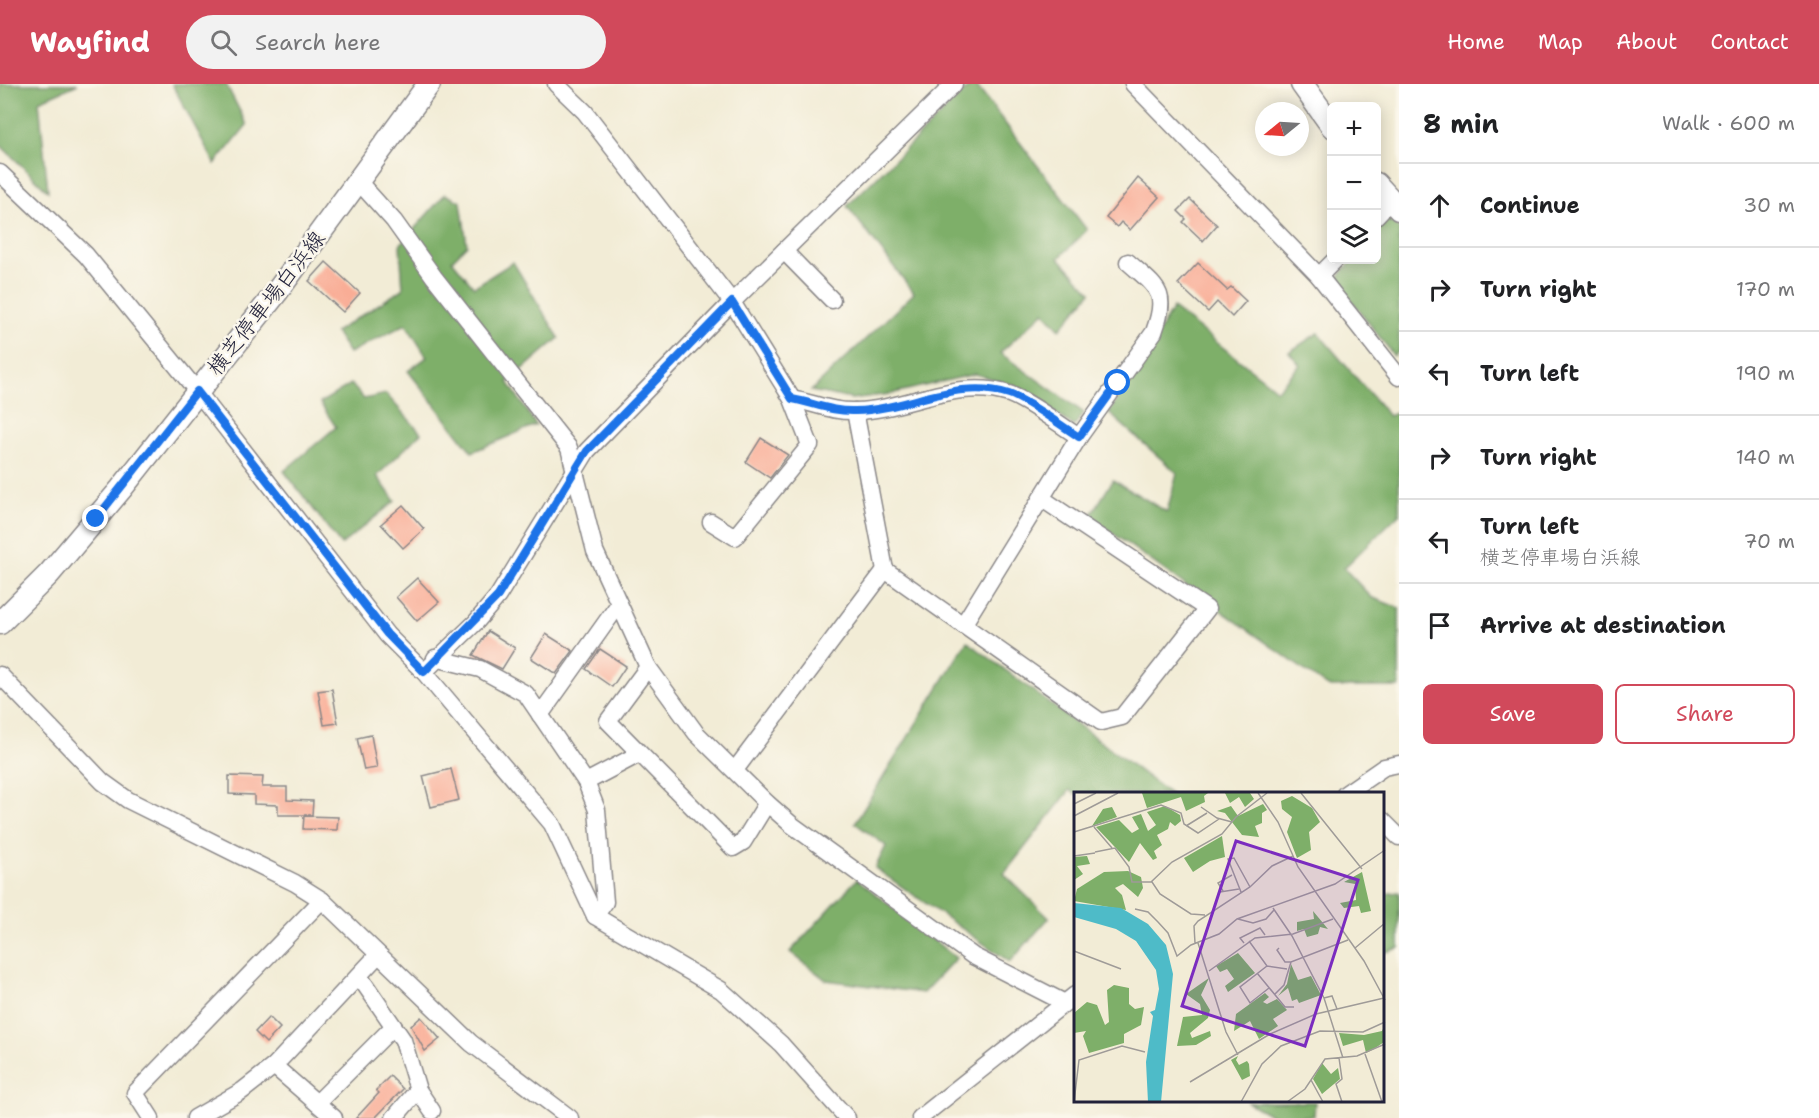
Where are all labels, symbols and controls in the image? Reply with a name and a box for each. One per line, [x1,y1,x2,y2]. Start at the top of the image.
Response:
search box [186,15,606,69]
text: Wayfind [30,23,150,61]
icon: search [207,26,240,59]
text: Search here [255,28,381,57]
text: Home [1447,28,1505,56]
text: Map [1538,28,1583,56]
text: About [1616,28,1677,56]
text: Contact [1710,28,1789,56]
north arrow [1255,102,1309,156]
map controls [1327,102,1381,264]
button: + [1327,102,1381,156]
text: 8 min [1423,106,1499,141]
text: Walk · 600 m [1662,110,1795,136]
button: − [1327,156,1381,210]
icon: ahead [1423,189,1456,222]
text: Continue [1480,191,1580,220]
text: 30 m [1743,192,1795,218]
button: layers [1327,210,1381,264]
street label: 横芝停車場白浜線 [200,225,332,381]
icon: right [1423,273,1456,306]
text: Turn right [1480,275,1597,304]
text: 170 m [1736,276,1795,302]
icon: left [1423,357,1456,390]
text: Turn left [1480,359,1579,388]
text: 190 m [1736,360,1795,386]
route start [1104,369,1130,395]
icon: right [1423,441,1456,474]
text: Turn right [1480,443,1597,472]
text: 140 m [1736,444,1795,470]
route end [82,505,108,531]
text: Turn left [1480,512,1579,541]
icon: left [1423,525,1456,558]
text: 70 m [1743,528,1795,554]
text: 横芝停車場白浜線 [1480,544,1640,570]
icon: arrive [1423,609,1456,642]
text: Arrive at destination [1480,611,1726,640]
button: Save [1423,684,1603,744]
button: Share [1615,684,1795,744]
inset map [1074,792,1384,1103]

